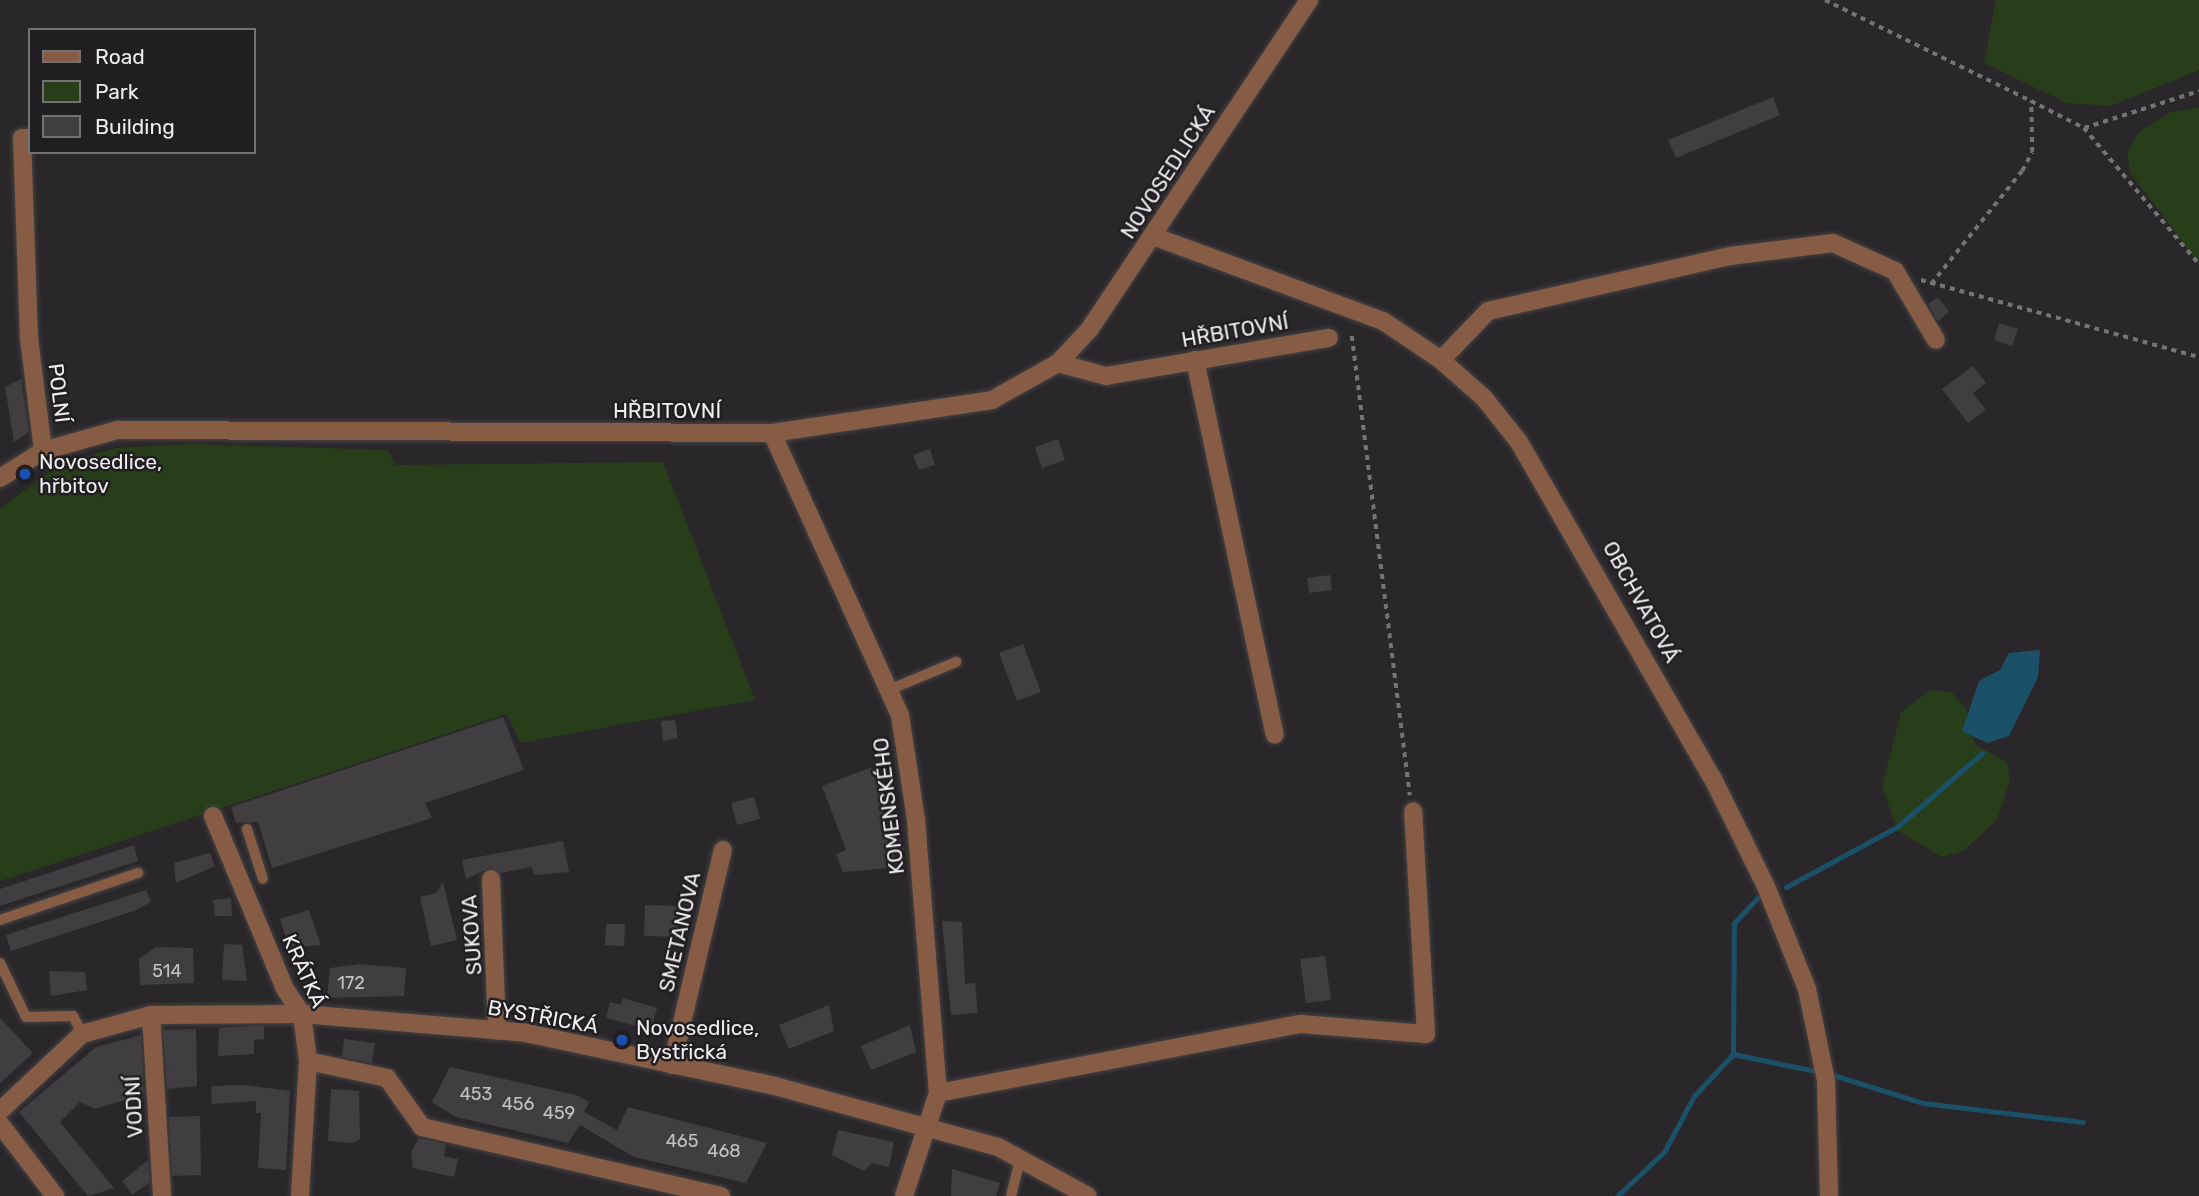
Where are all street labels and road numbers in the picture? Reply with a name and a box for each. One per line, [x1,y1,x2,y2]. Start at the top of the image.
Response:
street label: NOVOSEDLICKÁ [1115,100,1221,244]
street label: HŘBITOVNÍ [1180,309,1290,353]
street label: POLNÍ [43,362,75,424]
street label: HŘBITOVNÍ [613,398,721,424]
street label: OBCHVATOVÁ [1597,537,1685,667]
street label: KOMENSKÉHO [868,736,910,876]
street label: SMETANOVA [654,870,706,994]
street label: SUKOVA [457,894,487,976]
street label: KRÁTKÁ [277,930,331,1012]
street label: BYSTŘICKÁ [486,995,600,1039]
street label: VODNÍ [120,1075,148,1139]

